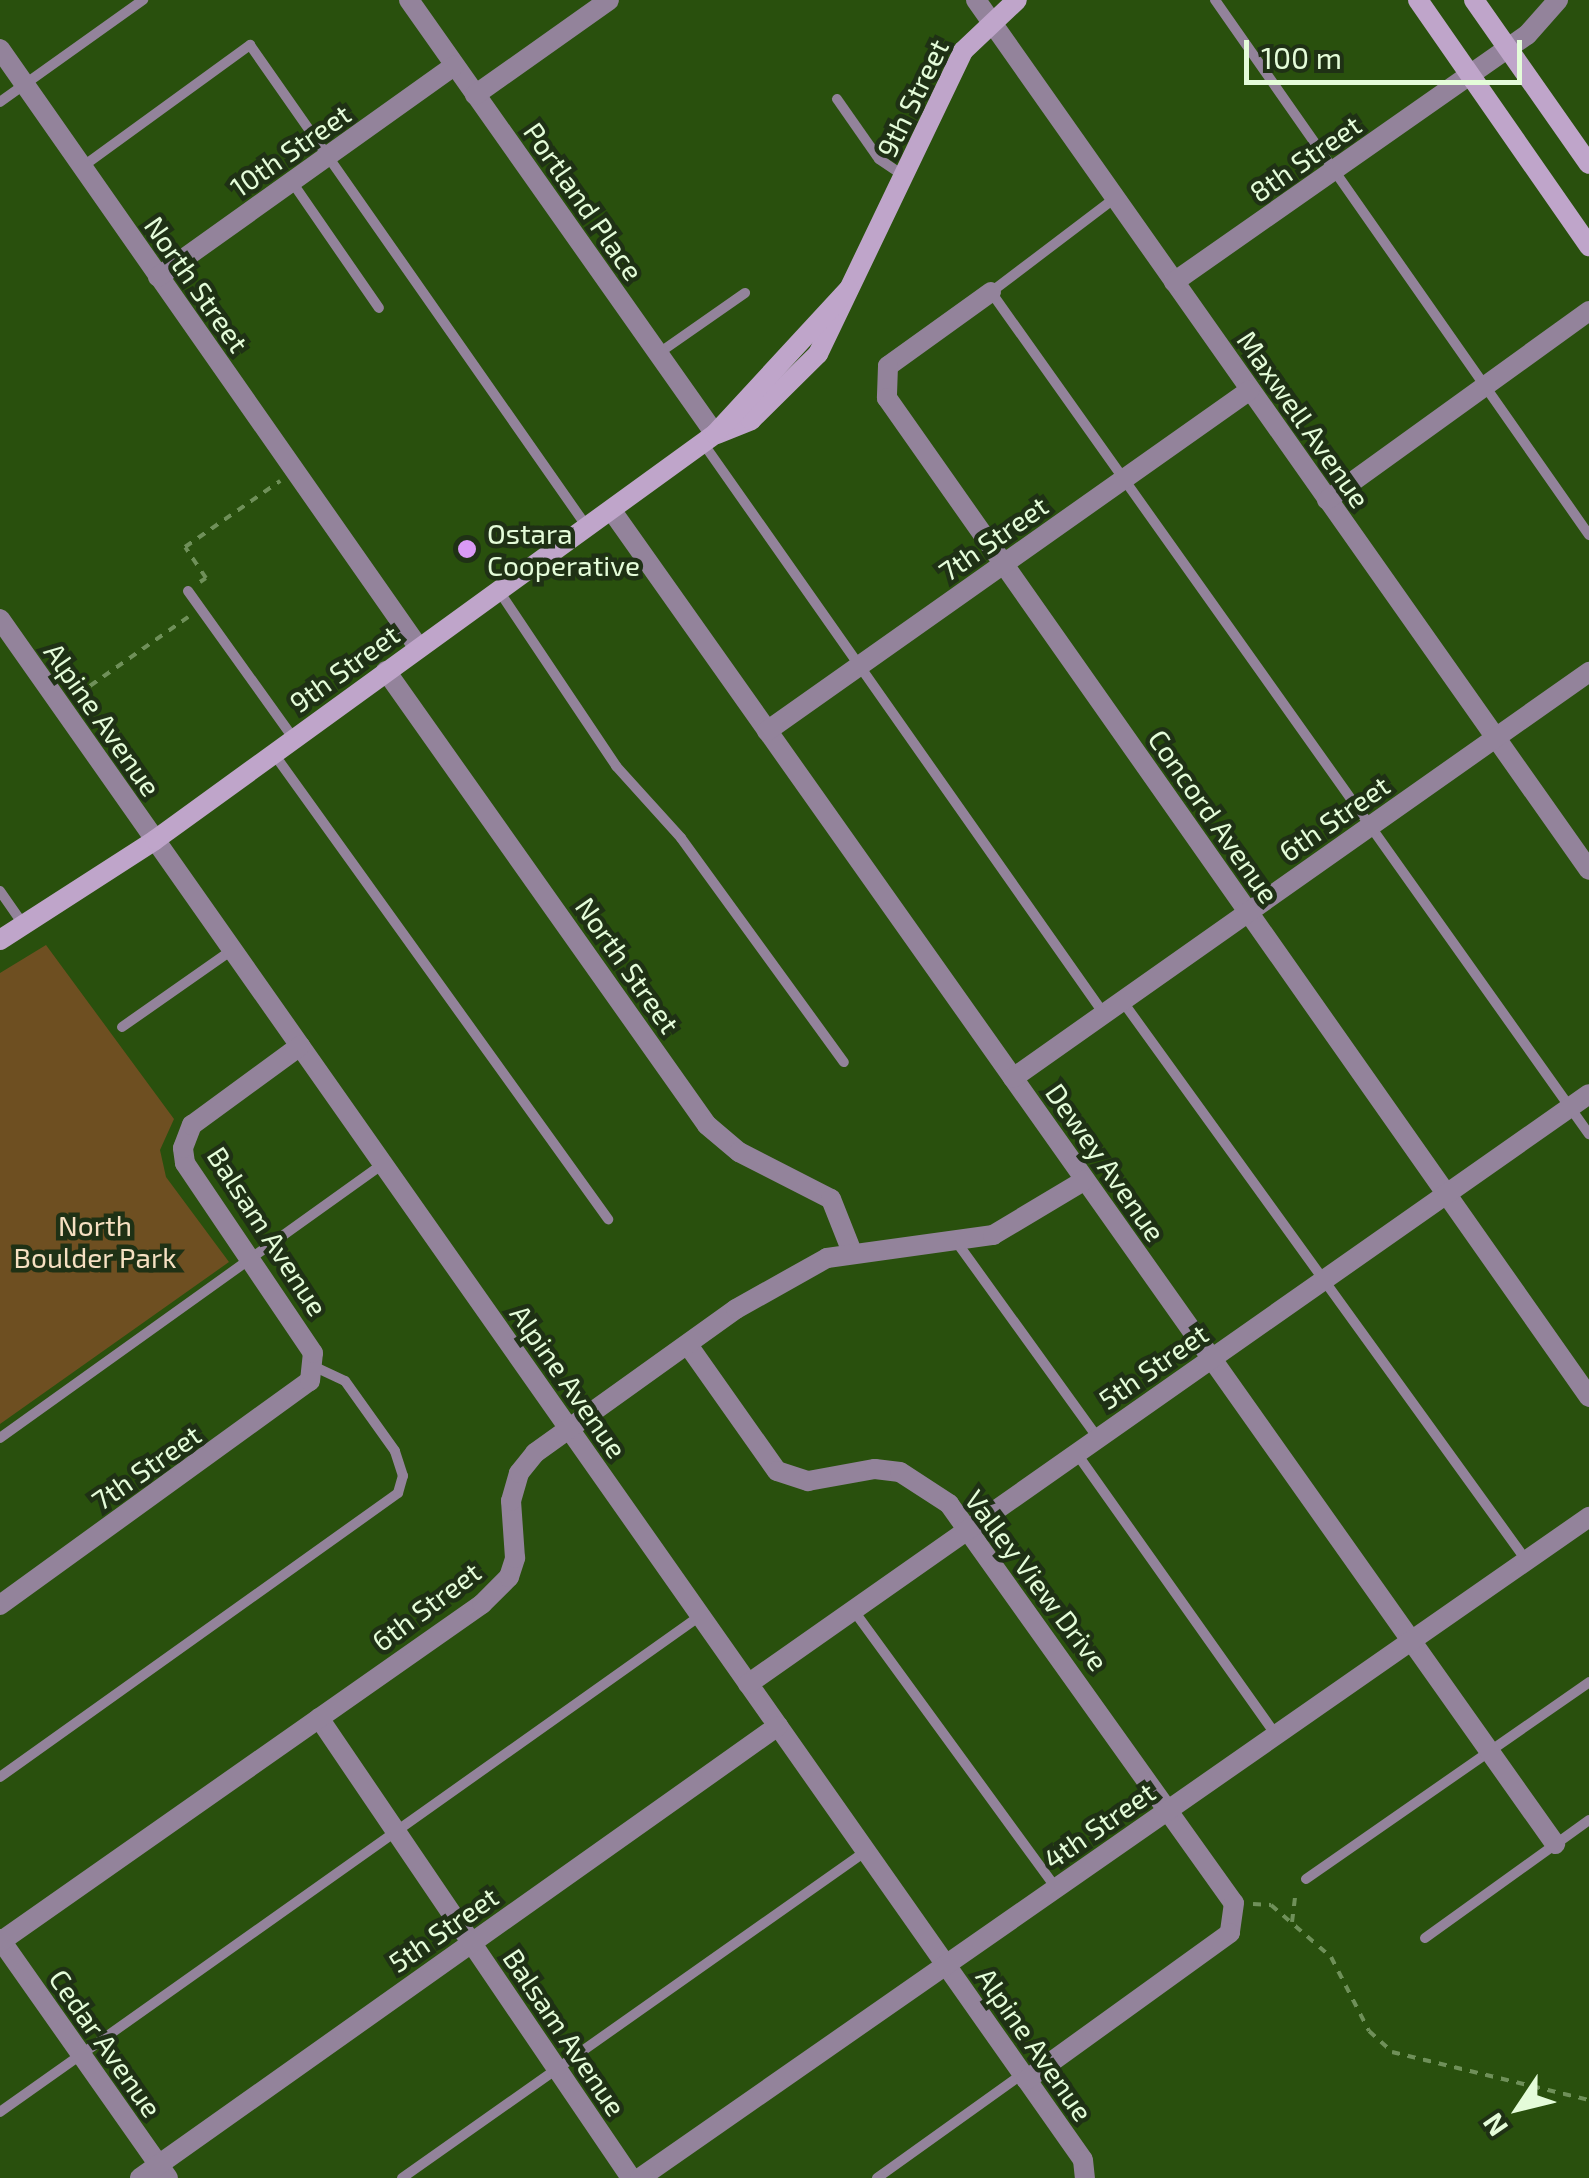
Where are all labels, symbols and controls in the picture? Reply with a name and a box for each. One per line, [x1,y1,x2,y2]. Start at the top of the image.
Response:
scale bar [1249,20,1526,82]
street label: 9th Street [869,34,955,162]
text: 100 m [1261,39,1342,75]
street label: 10th Street [223,96,357,204]
street label: 8th Street [1243,108,1367,208]
street label: Portland Place [517,116,651,286]
street label: North Street [138,210,256,358]
street label: Maxwell Avenue [1230,324,1378,514]
street label: 7th Street [932,488,1054,588]
place label: Ostara Cooperative [487,516,640,582]
marker: Ostara Cooperative [456,538,478,560]
street label: 9th Street [283,617,405,719]
street label: Alpine Avenue [38,636,168,802]
street label: Concord Avenue [1142,723,1286,909]
street label: 6th Street [1272,768,1396,868]
street label: North Street [569,891,687,1039]
street label: Dewey Avenue [1039,1076,1173,1248]
street label: Balsam Avenue [201,1140,335,1322]
park label: North Boulder Park [13,1208,177,1274]
street label: Alpine Avenue [504,1298,634,1464]
street label: 5th Street [1092,1316,1214,1416]
street label: 7th Street [85,1417,207,1517]
street label: Valley View Drive [958,1482,1116,1678]
street label: 6th Street [365,1554,487,1658]
street label: 4th Street [1037,1774,1161,1876]
street label: 5th Street [382,1879,504,1979]
street label: Balsam Avenue [496,1942,634,2122]
street label: Alpine Avenue [970,1961,1100,2127]
street label: Cedar Avenue [42,1962,170,2124]
north arrow [1469,2058,1569,2158]
text: N [1475,2107,1514,2143]

